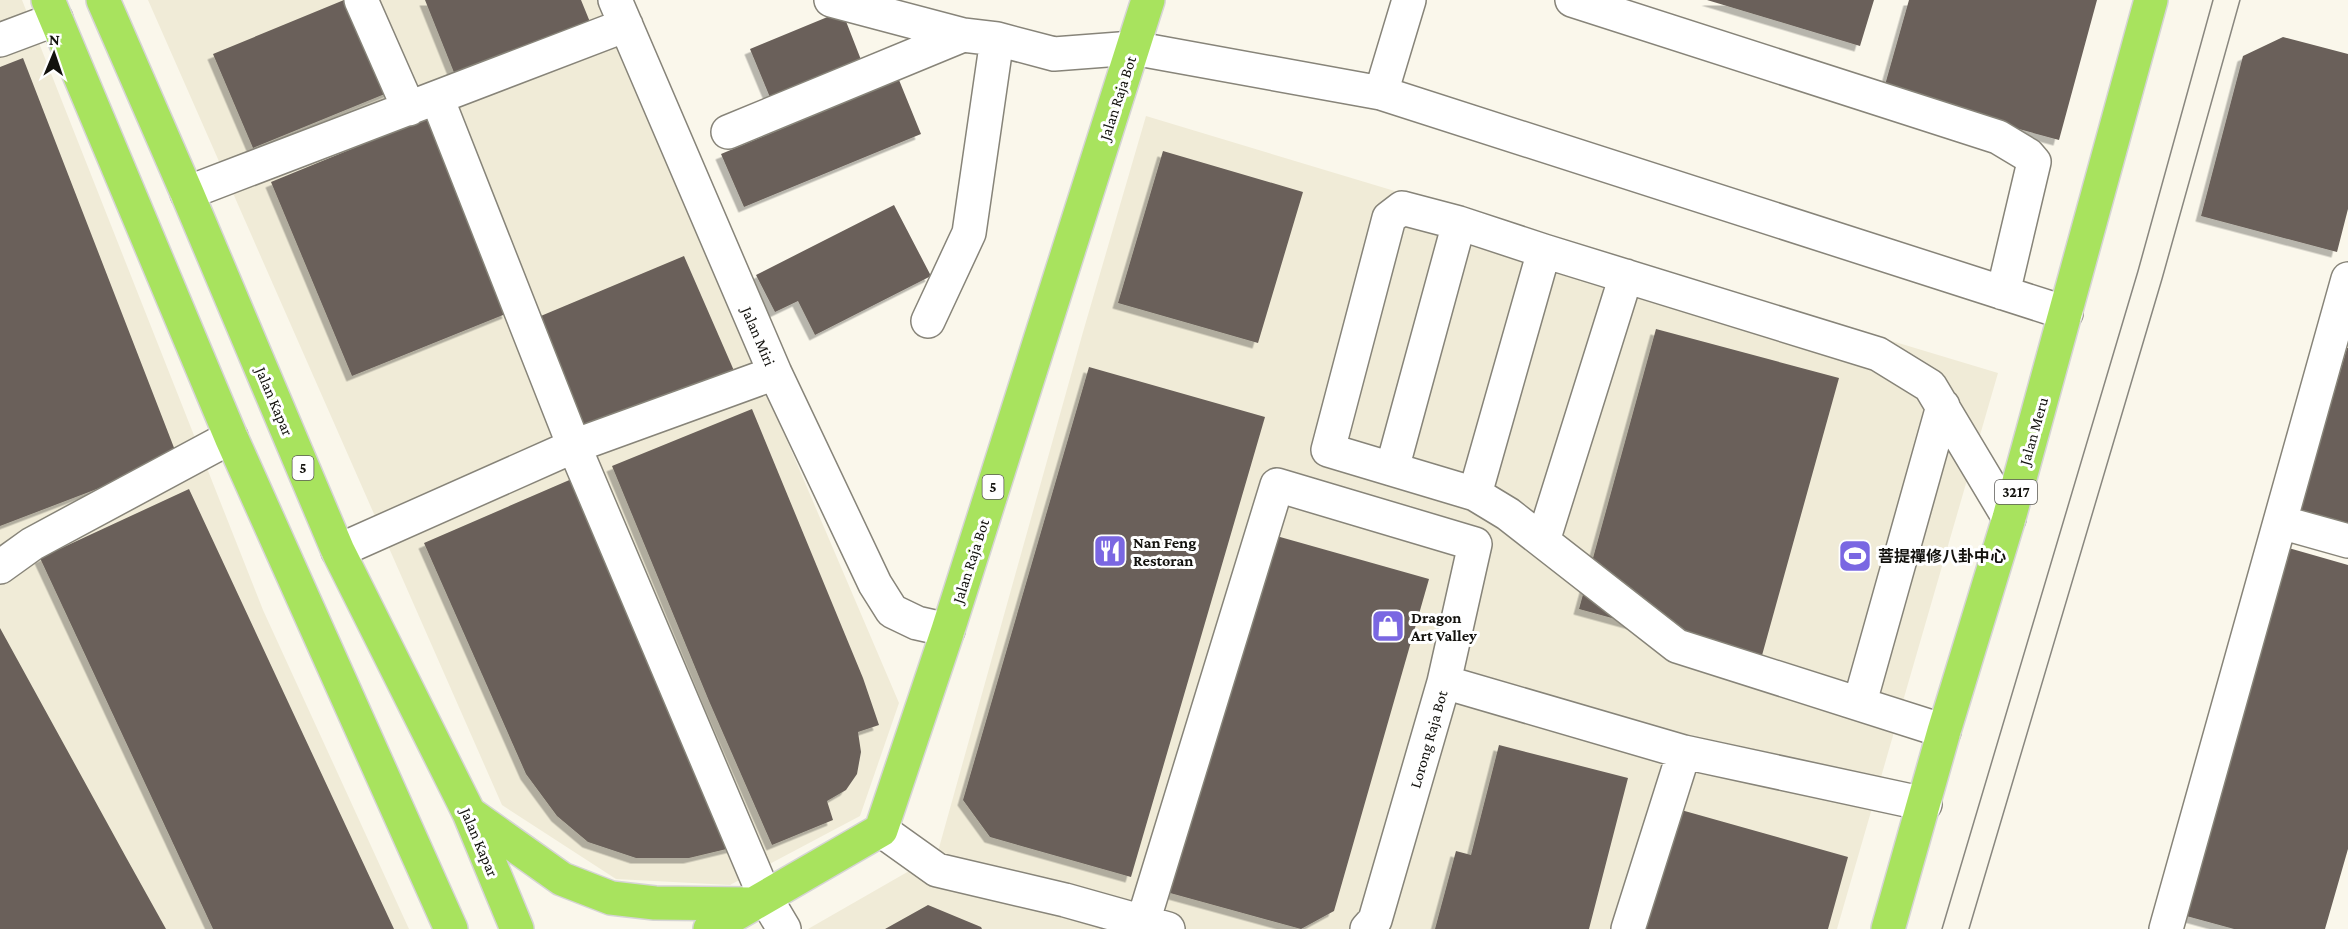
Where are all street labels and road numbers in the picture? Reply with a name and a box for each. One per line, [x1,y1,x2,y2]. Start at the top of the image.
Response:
street label: Jalan Raja Bot [1095,53,1140,145]
street label: Jalan Miri [737,302,779,369]
street label: Jalan Kapar [251,362,297,439]
street label: Jalan Meru [2015,395,2052,469]
road number: 5 [292,456,314,480]
road number: 5 [982,475,1004,499]
road number: 3217 [1995,480,2037,504]
street label: Jalan Raja Bot [948,516,993,608]
street label: Lorong Raja Bot [1406,688,1452,790]
street label: Jalan Kapar [456,803,502,880]

